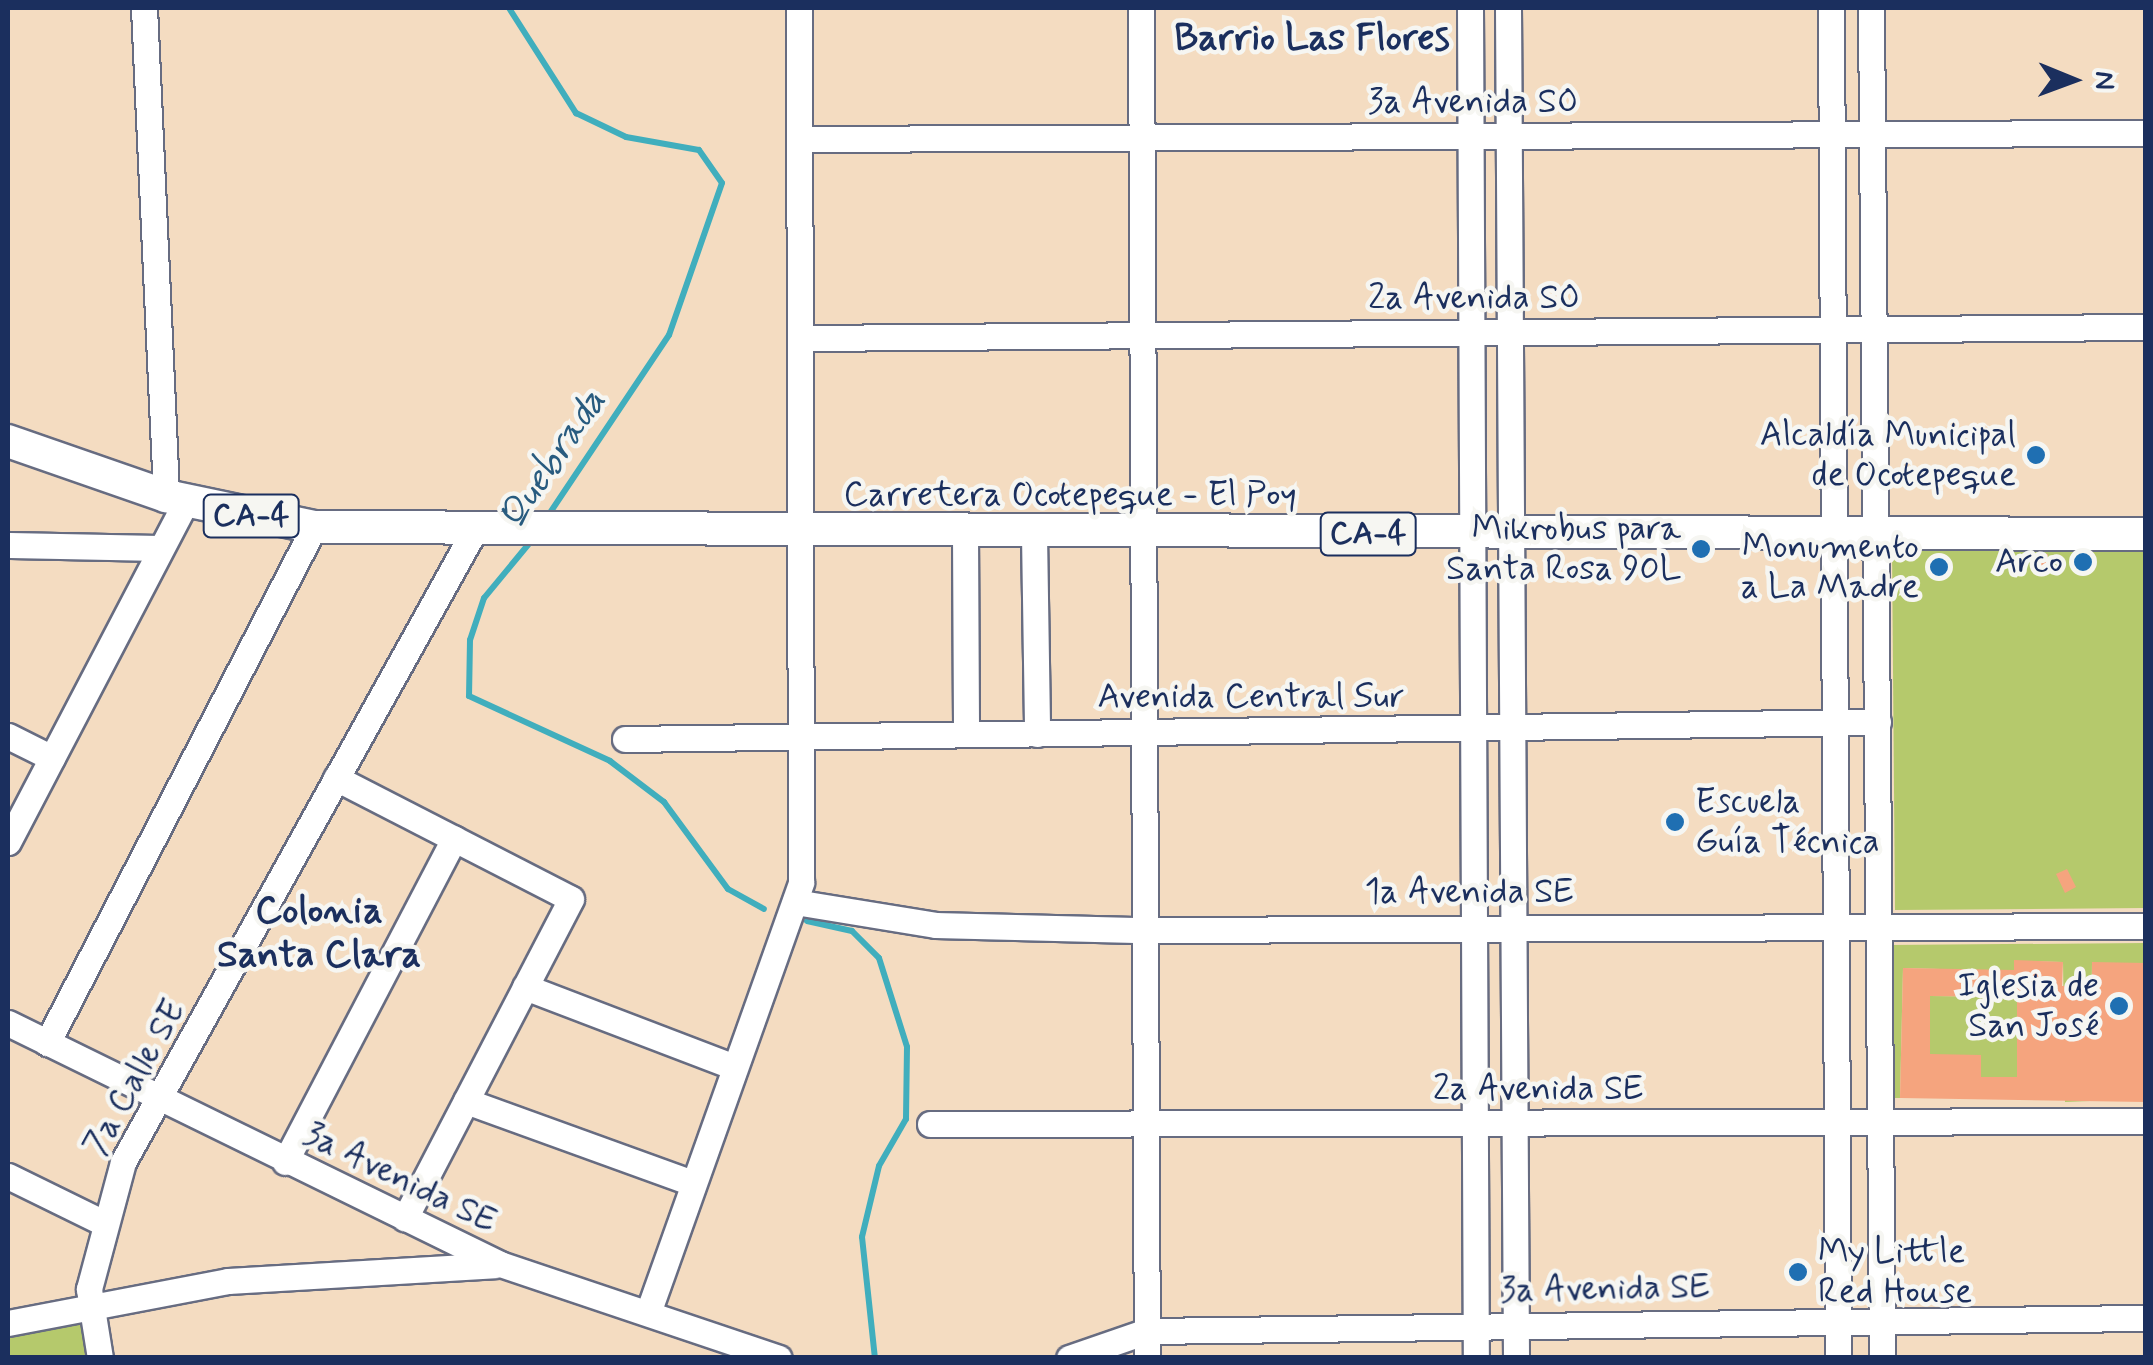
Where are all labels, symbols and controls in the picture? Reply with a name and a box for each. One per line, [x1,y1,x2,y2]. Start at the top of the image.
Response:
district label: Barrio Las Flores [1173,16,1451,62]
north arrow [2023,30,2123,130]
text: N [2085,71,2122,90]
street label: 3a Avenida SO [1366,81,1580,123]
street label: 2a Avenida SO [1367,277,1581,319]
water label: Quebrada [489,381,617,539]
place label: Alcaldía Municipal de Ocotepeque [1754,414,2016,496]
marker: Alcaldía Municipal de Ocotepeque [2025,444,2047,466]
street label: Carretera Ocotepeque - El Poy [847,474,1293,516]
road number: CA-4 [201,489,301,543]
road number: CA-4 [1318,507,1418,561]
place label: Mikrobus para Santa Rosa 90L [1446,508,1681,590]
place label: Monumento a La Madre [1742,526,1919,608]
marker: Mikrobus para Santa Rosa 90L [1690,538,1712,560]
place label: Arco [1995,541,2063,583]
marker: Arco [2072,551,2094,573]
marker: Monumento a La Madre [1928,556,1950,578]
street label: Avenida Central Sur [1099,676,1403,718]
place label: Escuela Guía Técnica [1695,781,1880,863]
marker: Escuela Guía Técnica [1664,811,1686,833]
street label: 1a Avenida SE [1364,871,1574,913]
district label: Colonia Santa Clara [220,889,418,978]
place label: Iglesia de San José [1956,965,2099,1047]
street label: 7a Calle SE [75,992,195,1164]
marker: Iglesia de San José [2108,995,2130,1017]
street label: 2a Avenida SE [1432,1068,1644,1110]
street label: 3a Avenida SE [296,1113,504,1243]
place label: My Little Red House [1818,1231,1966,1313]
marker: My Little Red House [1787,1261,1809,1283]
street label: 3a Avenida SE [1500,1266,1710,1312]

